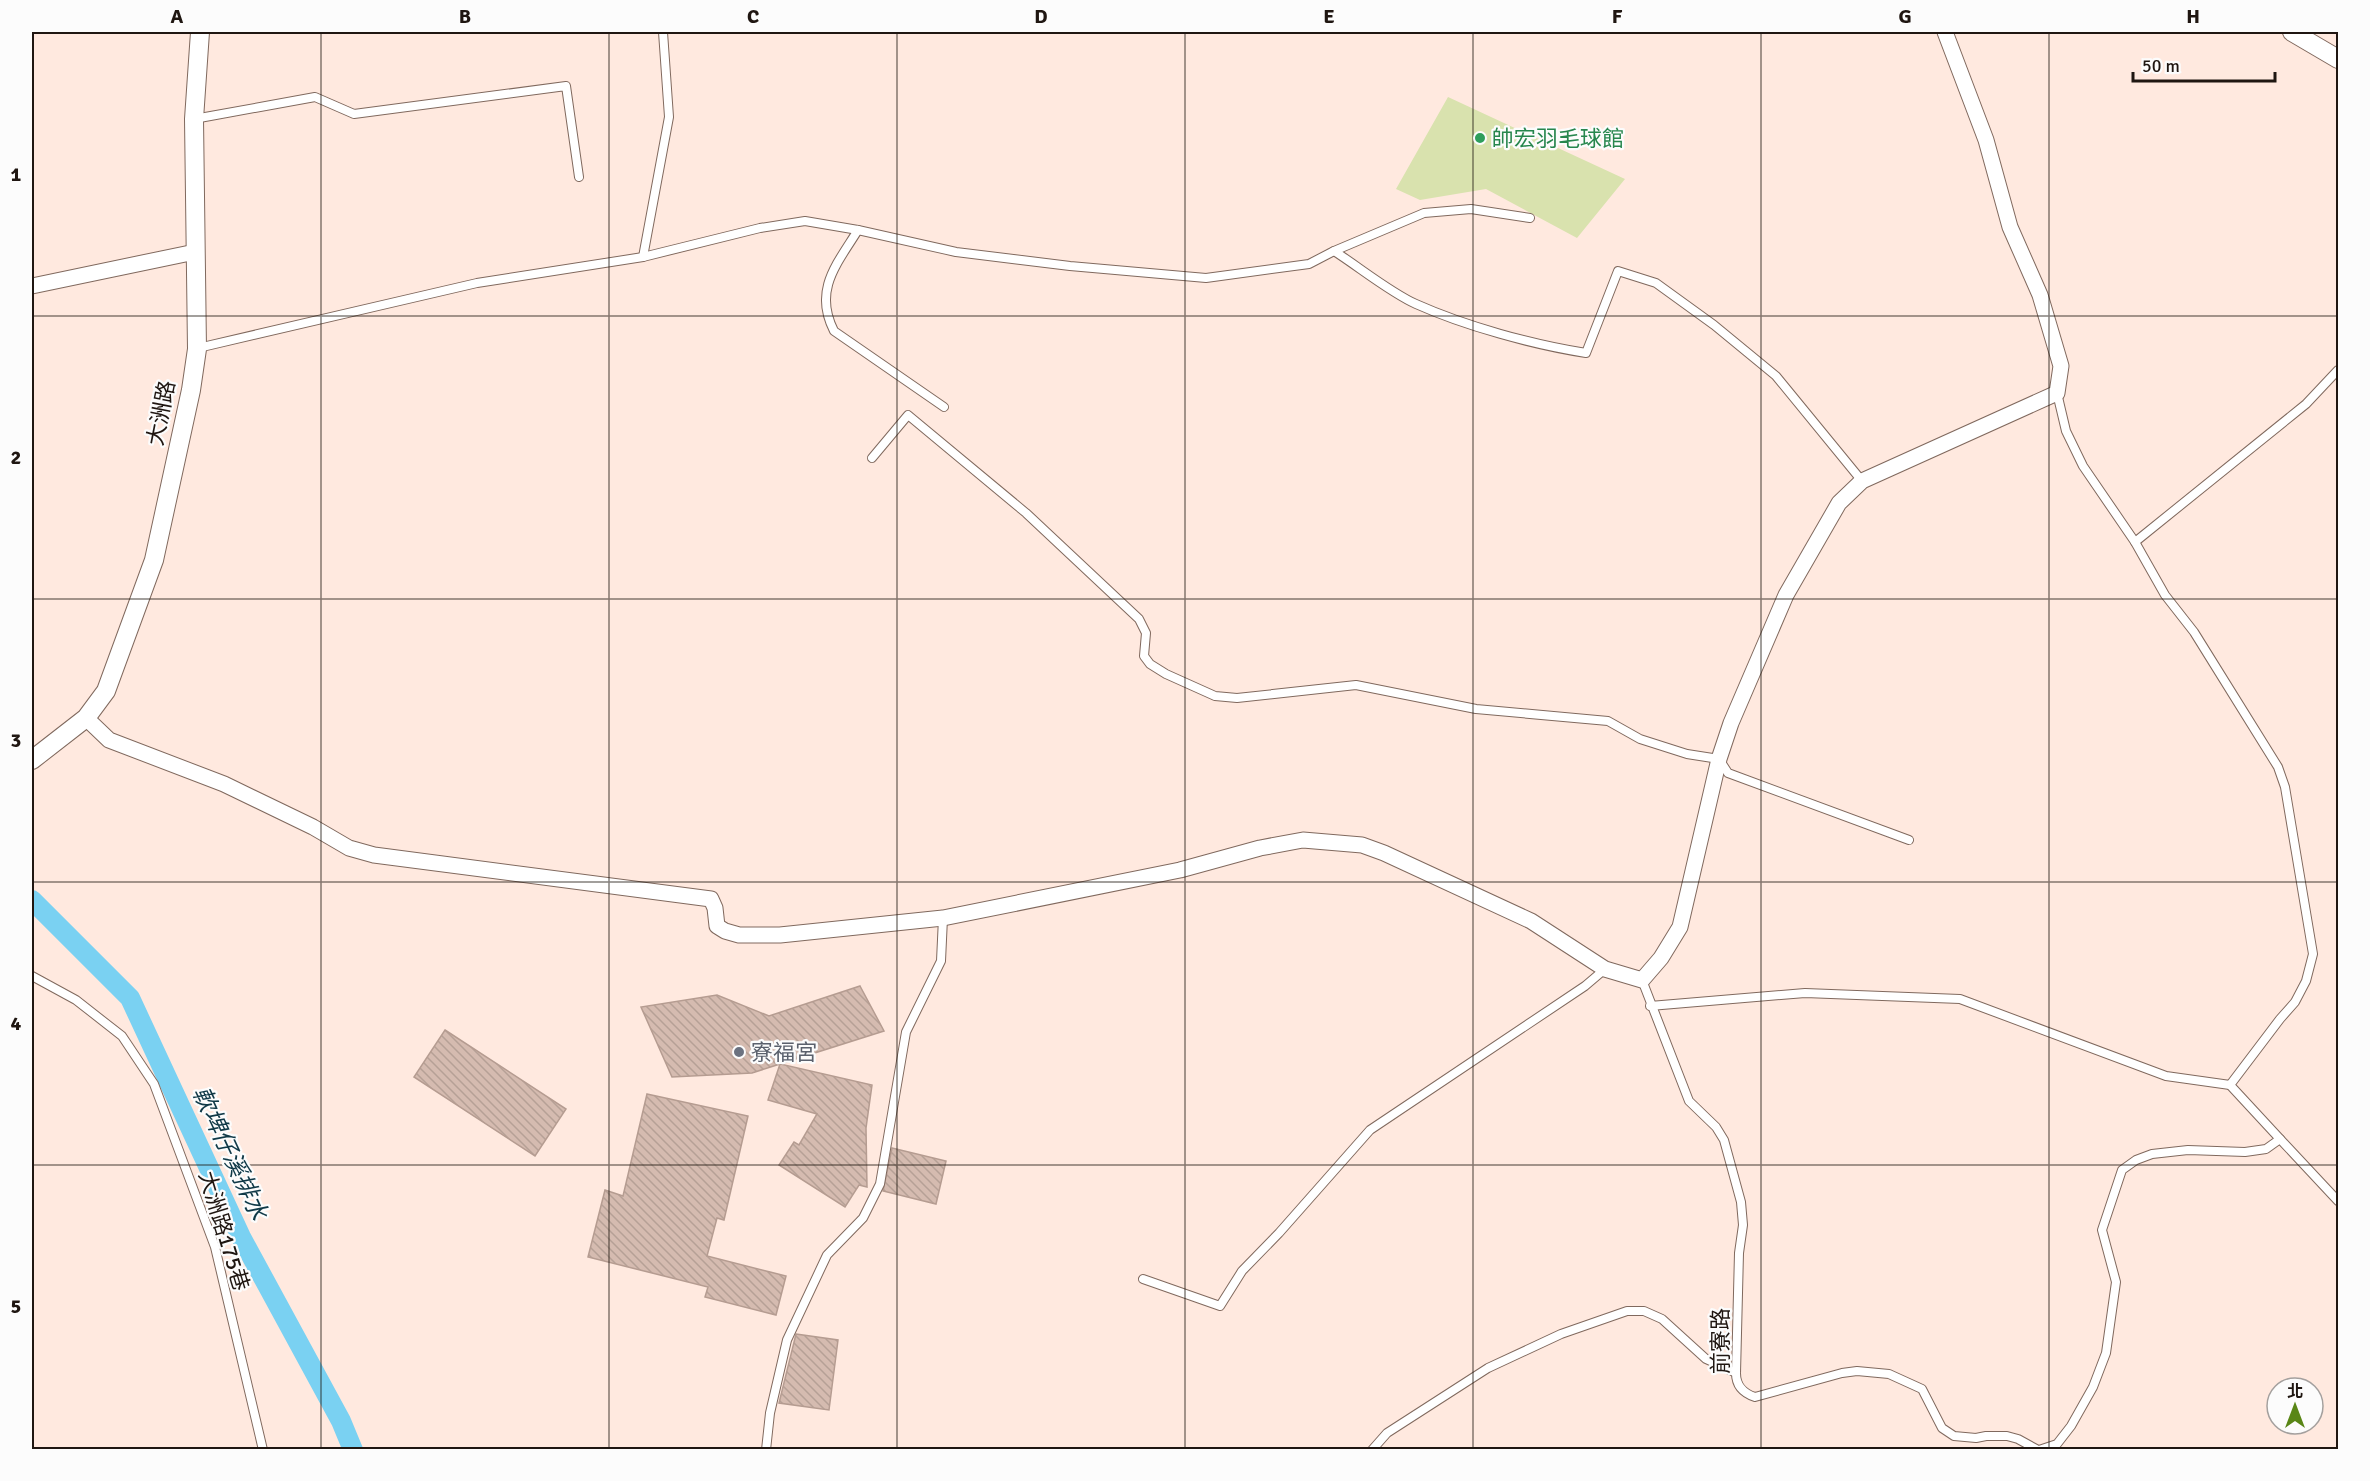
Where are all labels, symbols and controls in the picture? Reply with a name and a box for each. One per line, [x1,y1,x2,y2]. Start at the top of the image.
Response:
text: A [171,4,184,29]
text: B [459,4,471,29]
text: C [747,4,759,29]
text: D [1034,4,1048,29]
text: E [1323,4,1335,29]
text: F [1612,4,1623,29]
text: G [1898,4,1912,29]
text: H [2186,4,2200,29]
scale bar [2133,45,2276,83]
text: 50 m [2142,55,2180,77]
place label: 帥宏羽毛球館 [1492,125,1624,152]
marker: 帥宏羽毛球館 [1473,131,1487,145]
text: 1 [11,162,22,187]
street label: 大洲路 [141,378,181,448]
text: 2 [11,445,21,470]
text: 3 [11,728,21,753]
text: 4 [11,1011,22,1036]
place label: 寮福宮 [751,1039,817,1066]
marker: 寮福宮 [732,1045,746,1059]
water label: 軟埤仔溪排水 [186,1081,274,1225]
street label: 大洲路175巷 [193,1168,255,1294]
text: 5 [11,1294,21,1319]
street label: 前寮路 [1707,1308,1734,1374]
north arrow [2265,1376,2325,1436]
text: 北 [2287,1382,2303,1402]

